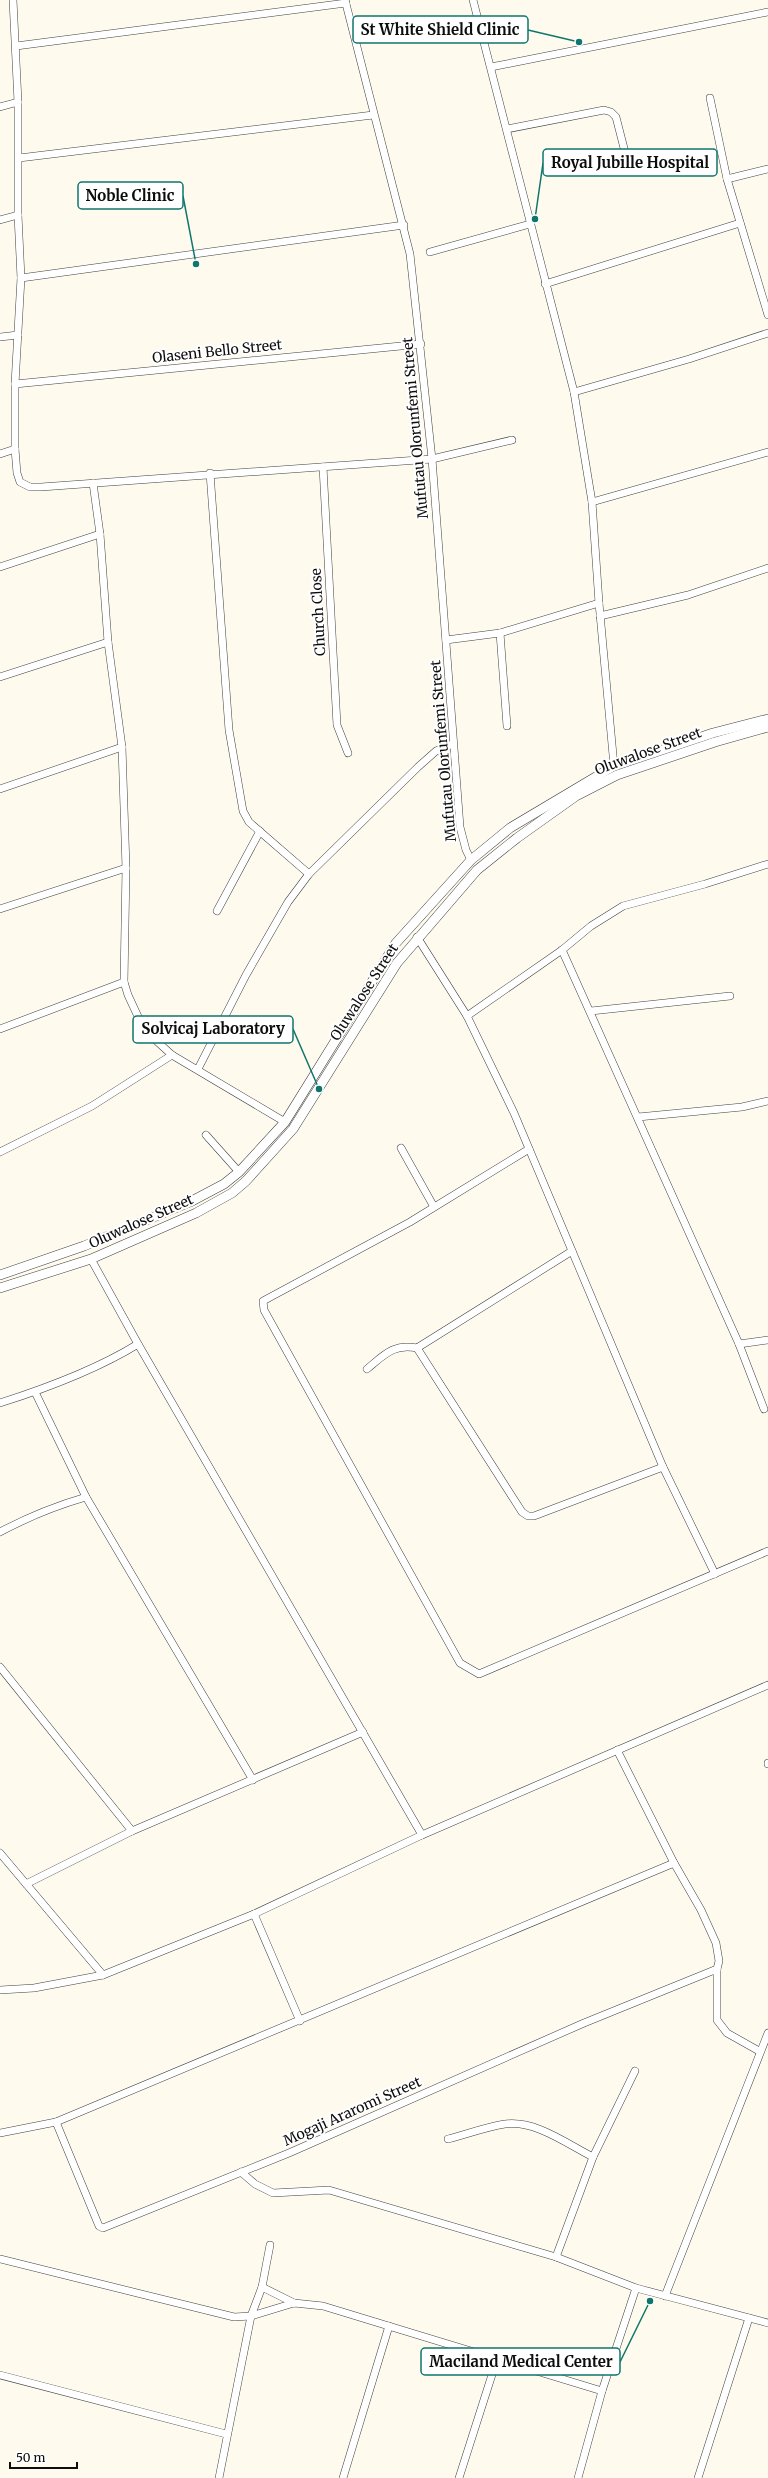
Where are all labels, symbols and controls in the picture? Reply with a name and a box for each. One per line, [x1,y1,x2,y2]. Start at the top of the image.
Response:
callout: St White Shield Clinic [353,16,528,43]
text: St White Shield Clinic [361,20,520,39]
callout: Royal Jubille Hospital [543,149,717,176]
text: Royal Jubille Hospital [551,153,709,172]
callout: Noble Clinic [78,182,183,209]
text: Noble Clinic [86,186,175,205]
street label: Olaseni Bello Street [151,335,283,367]
street label: Mufutau Olorunfemi Street [398,336,432,519]
street label: Church Close [307,568,329,656]
street label: Mufutau Olorunfemi Street [426,659,460,842]
street label: Oluwalose Street [592,723,704,779]
street label: Oluwalose Street [326,940,402,1044]
callout: Solvicaj Laboratory [133,1016,293,1043]
text: Solvicaj Laboratory [141,1019,285,1038]
street label: Oluwalose Street [86,1190,196,1252]
street label: Mogaji Araromi Street [280,2072,424,2150]
callout: Maciland Medical Center [421,2348,620,2375]
text: Maciland Medical Center [429,2352,613,2371]
scale bar [10,2444,77,2470]
text: 50 m [16,2450,45,2465]

